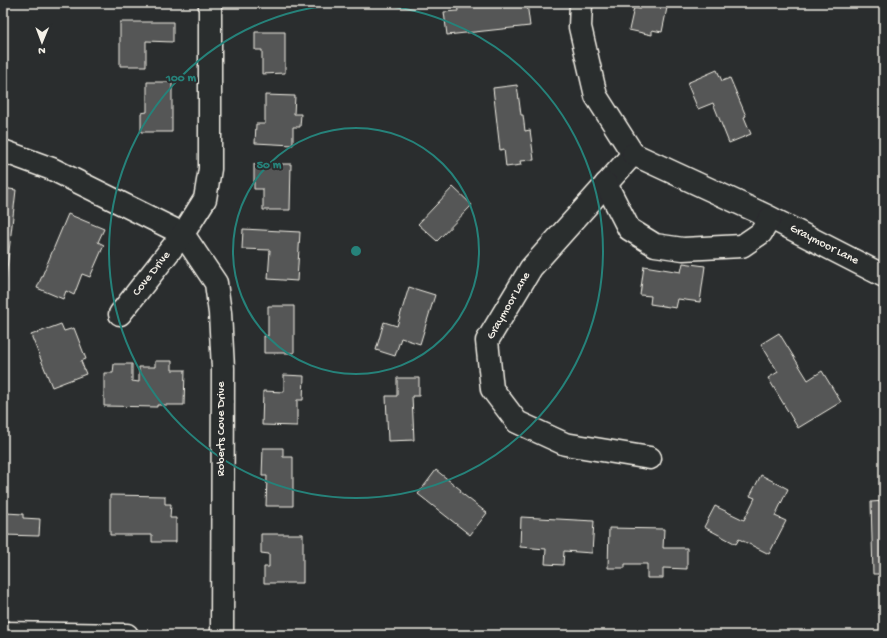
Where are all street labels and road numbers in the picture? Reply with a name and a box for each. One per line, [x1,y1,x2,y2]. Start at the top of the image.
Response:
street label: Graymoor Lane [787,222,861,269]
street label: Cove Drive [130,248,174,299]
street label: Graymoor Lane [484,269,534,342]
street label: Roberts Cove Drive [215,381,229,476]

